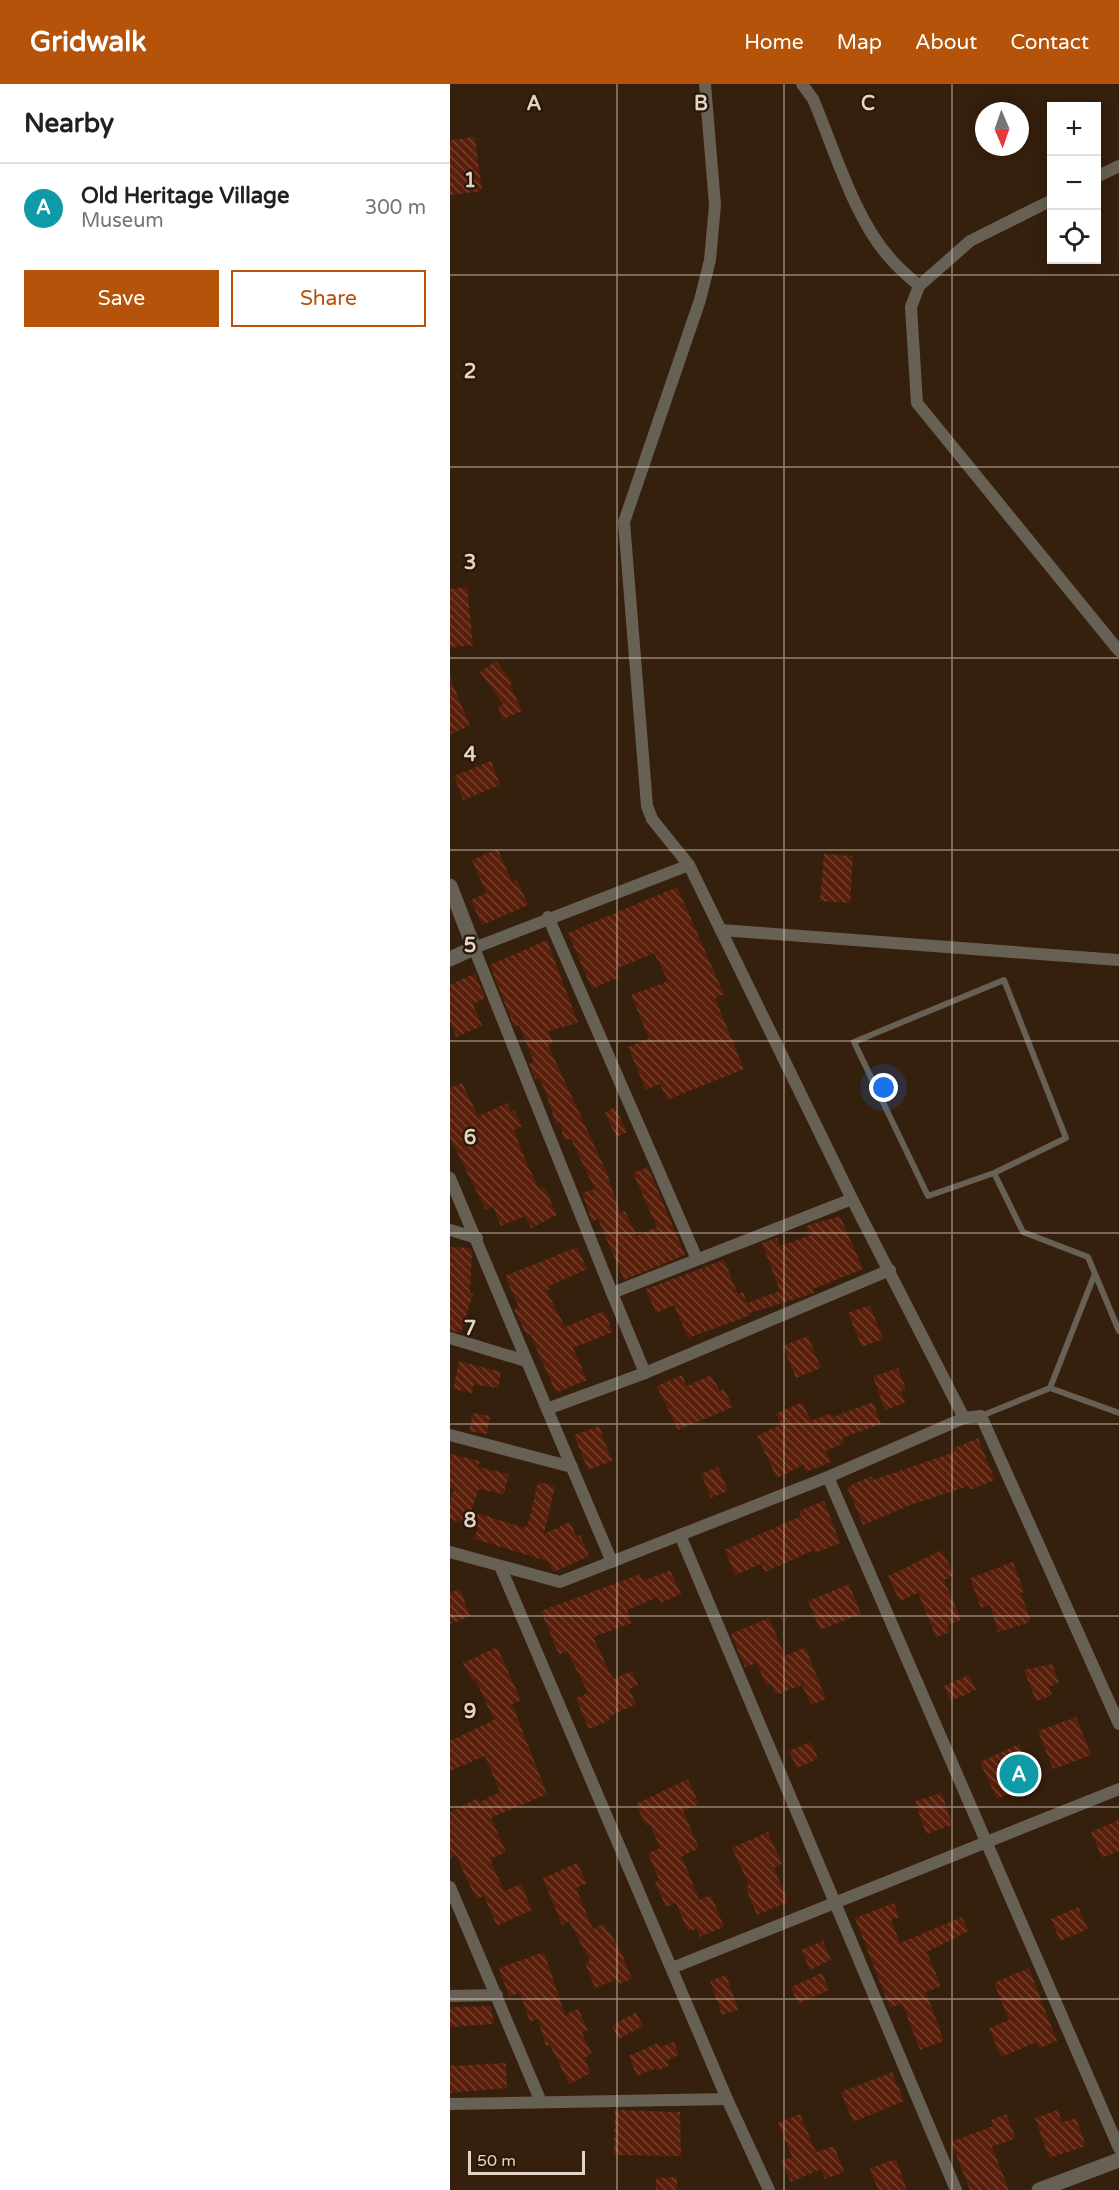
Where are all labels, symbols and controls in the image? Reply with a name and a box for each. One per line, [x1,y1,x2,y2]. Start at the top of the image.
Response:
text: Gridwalk [30,25,147,59]
text: Home [744,30,804,55]
text: Map [837,30,882,55]
text: About [915,30,977,55]
text: Contact [1010,30,1089,55]
text: A [527,92,542,116]
text: B [694,92,708,116]
text: C [861,92,875,116]
north arrow [975,102,1029,156]
map controls [1047,102,1101,264]
button: + [1047,102,1101,156]
text: Nearby [24,108,114,139]
button: − [1047,156,1101,210]
text: 1 [464,169,476,193]
text: Old Heritage Village [81,183,289,209]
text: A [36,196,51,220]
text: 300 m [365,196,426,220]
text: Museum [81,209,164,233]
button: locate [1047,210,1101,264]
button: Save [24,270,219,327]
button: Share [231,270,426,327]
text: 2 [464,360,476,384]
text: 3 [464,551,476,575]
text: 4 [464,743,477,767]
text: 5 [464,934,476,958]
your location [869,1073,898,1102]
text: 6 [464,1126,476,1150]
text: 7 [464,1317,476,1341]
text: 8 [464,1509,476,1533]
text: 9 [464,1700,476,1724]
pin: A [1000,1752,1038,1796]
scale bar [468,2148,585,2176]
text: 50 m [477,2151,516,2171]

